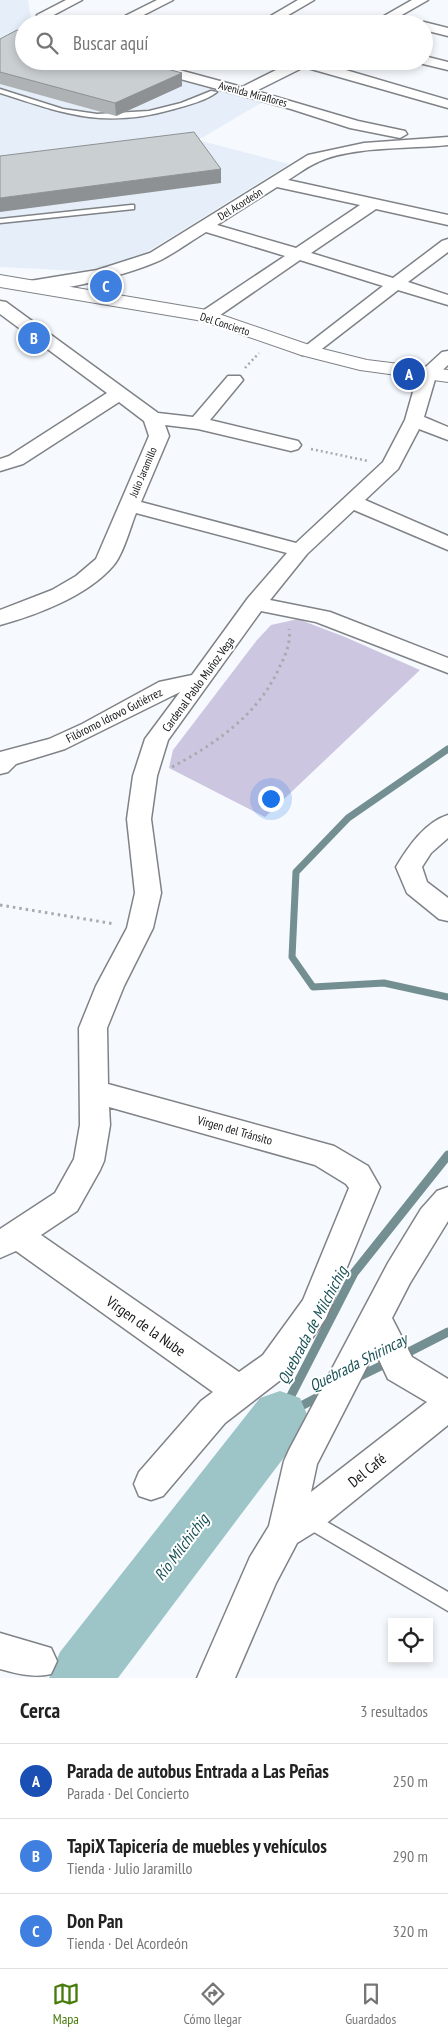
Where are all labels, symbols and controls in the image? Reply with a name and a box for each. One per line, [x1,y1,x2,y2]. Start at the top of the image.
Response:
search box [15,15,433,70]
icon: search [33,29,61,57]
text: Buscar aquí [73,31,148,55]
street label: Avenida Miraflores [217,78,289,110]
street label: Del Acordeón [215,185,265,223]
pin: C [90,267,122,305]
street label: Del Concierto [198,309,252,339]
pin: B [18,319,50,357]
pin: A [393,355,425,393]
street label: Julio Jaramillo [126,444,160,500]
street label: Cardenal Pablo Muñoz Vega [158,633,238,734]
street label: Filóromo Idrovo Gutiérrez [63,684,165,746]
your location [258,786,284,812]
street label: Virgen del Tránsito [195,1112,274,1148]
water label: Quebrada de Milchichig [273,1262,352,1387]
street label: Virgen de la Nube [102,1291,189,1360]
water label: Quebrada Shirincay [306,1328,412,1395]
street label: Del Café [344,1449,390,1491]
water label: Río Milchichig [149,1509,213,1584]
map controls [388,1618,433,1663]
button: locate [388,1618,433,1663]
text: Cerca [20,1697,60,1724]
text: 3 resultados [360,1701,428,1721]
text: Parada de autobus Entrada a Las Peñas [67,1759,329,1783]
text: A [32,1771,40,1791]
text: 250 m [393,1771,428,1791]
text: Parada · Del Concierto [67,1783,189,1803]
text: TapiX Tapicería de muebles y vehículos [67,1834,327,1858]
text: B [32,1846,40,1866]
text: 290 m [393,1846,428,1866]
text: Tienda · Julio Jaramillo [67,1858,192,1878]
text: Don Pan [67,1909,123,1933]
text: C [32,1921,40,1941]
text: 320 m [393,1921,428,1941]
text: Tienda · Del Acordeón [67,1933,188,1953]
tab: Mapa [52,1980,80,2028]
tab: Cómo llegar [184,1980,241,2028]
tab: Guardados [345,1980,396,2028]

